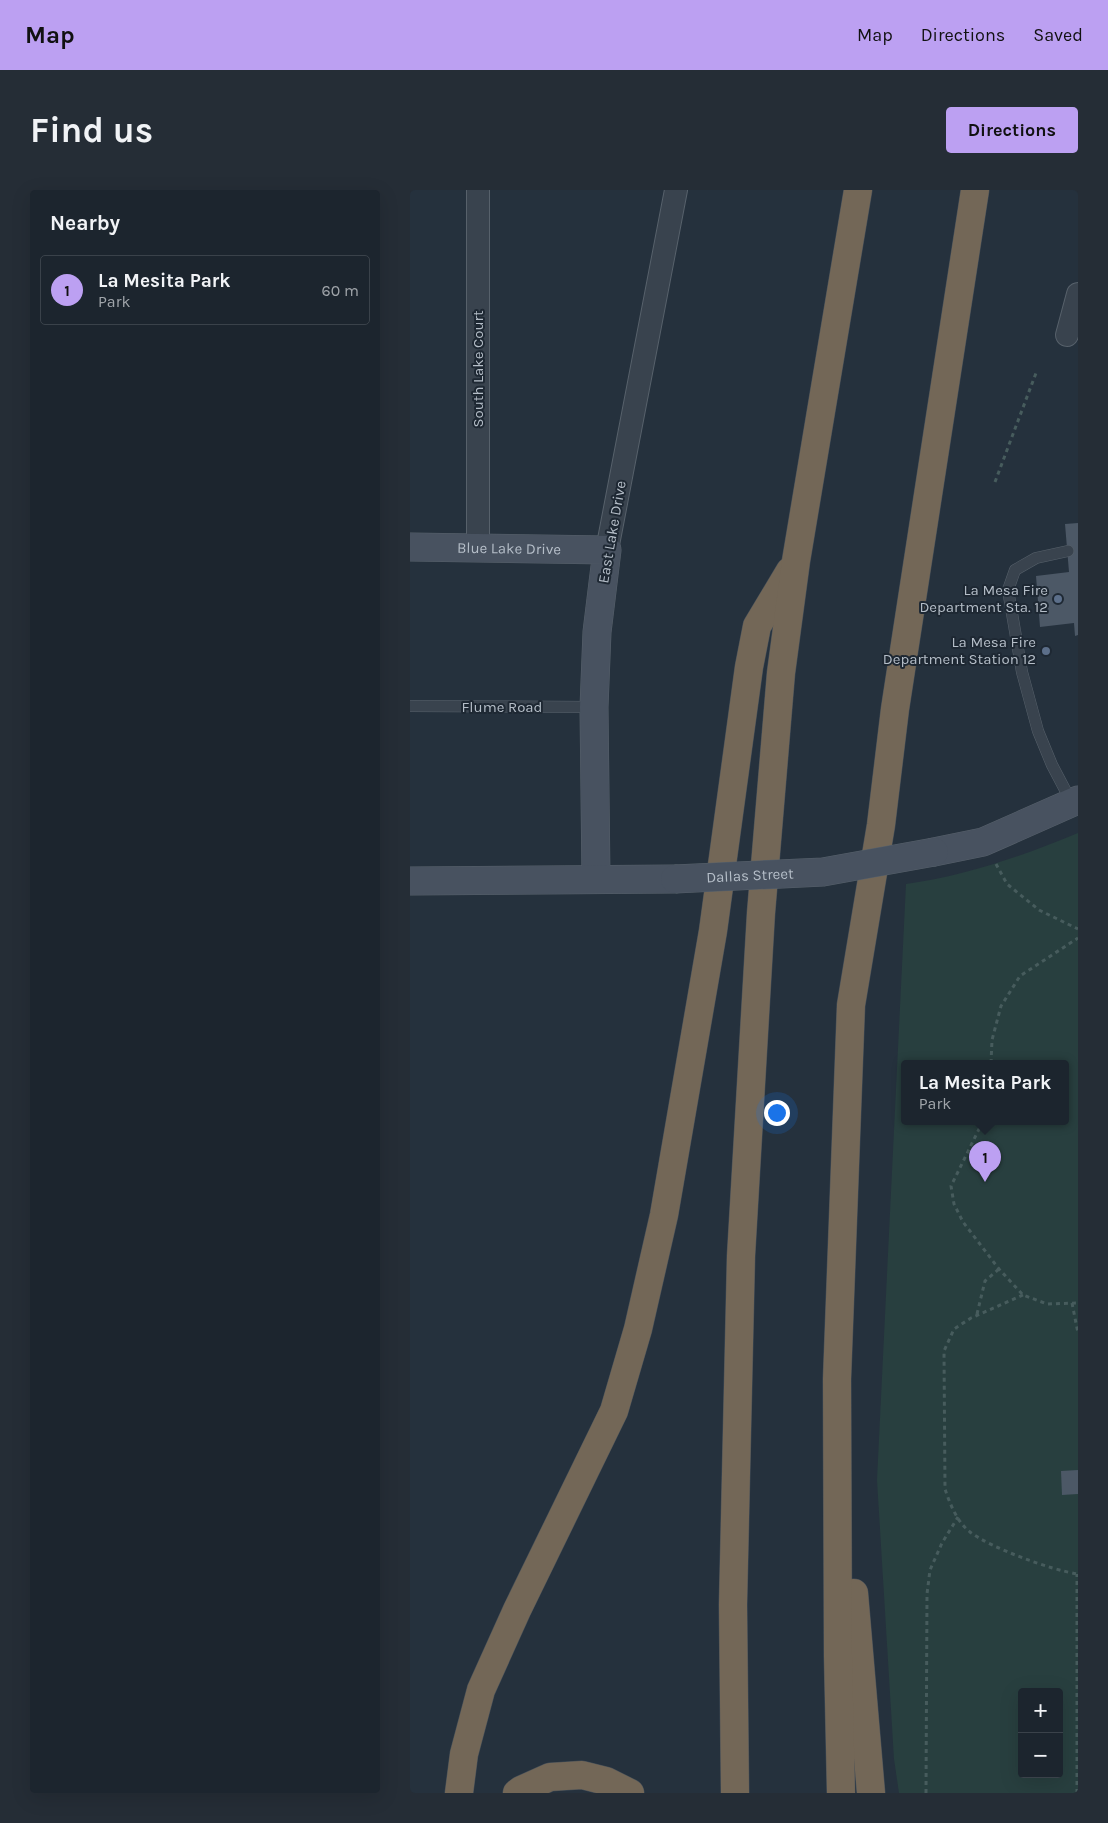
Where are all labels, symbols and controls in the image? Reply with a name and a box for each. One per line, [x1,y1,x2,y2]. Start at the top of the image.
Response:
text: Map [25,21,75,49]
text: Map [857,24,893,46]
text: Directions [921,24,1005,46]
text: Saved [1033,24,1083,46]
button: Directions [946,107,1078,153]
text: Find us [30,110,153,151]
text: Nearby [50,211,120,235]
text: La Mesita Park [98,270,231,292]
text: 1 [64,281,70,300]
text: 60 m [322,281,359,300]
text: Park [98,292,130,311]
street label: South Lake Court [469,310,487,428]
street label: East Lake Drive [594,479,630,585]
street label: Blue Lake Drive [457,539,561,558]
place label: La Mesa Fire Department Sta. 12 [919,581,1048,616]
marker: La Mesa Fire Department Sta. 12 [1052,593,1064,605]
place label: La Mesa Fire Department Station 12 [883,633,1036,668]
marker: La Mesa Fire Department Station 12 [1040,645,1052,657]
street label: Flume Road [462,698,542,716]
street label: Dallas Street [706,864,794,887]
popup [901,1060,1069,1125]
text: La Mesita Park [919,1072,1051,1094]
text: Park [919,1094,951,1113]
your location [764,1100,790,1126]
pin: 1 [969,1141,1001,1182]
map controls [1018,1688,1063,1778]
button: + [1018,1688,1063,1733]
button: − [1018,1733,1063,1778]

